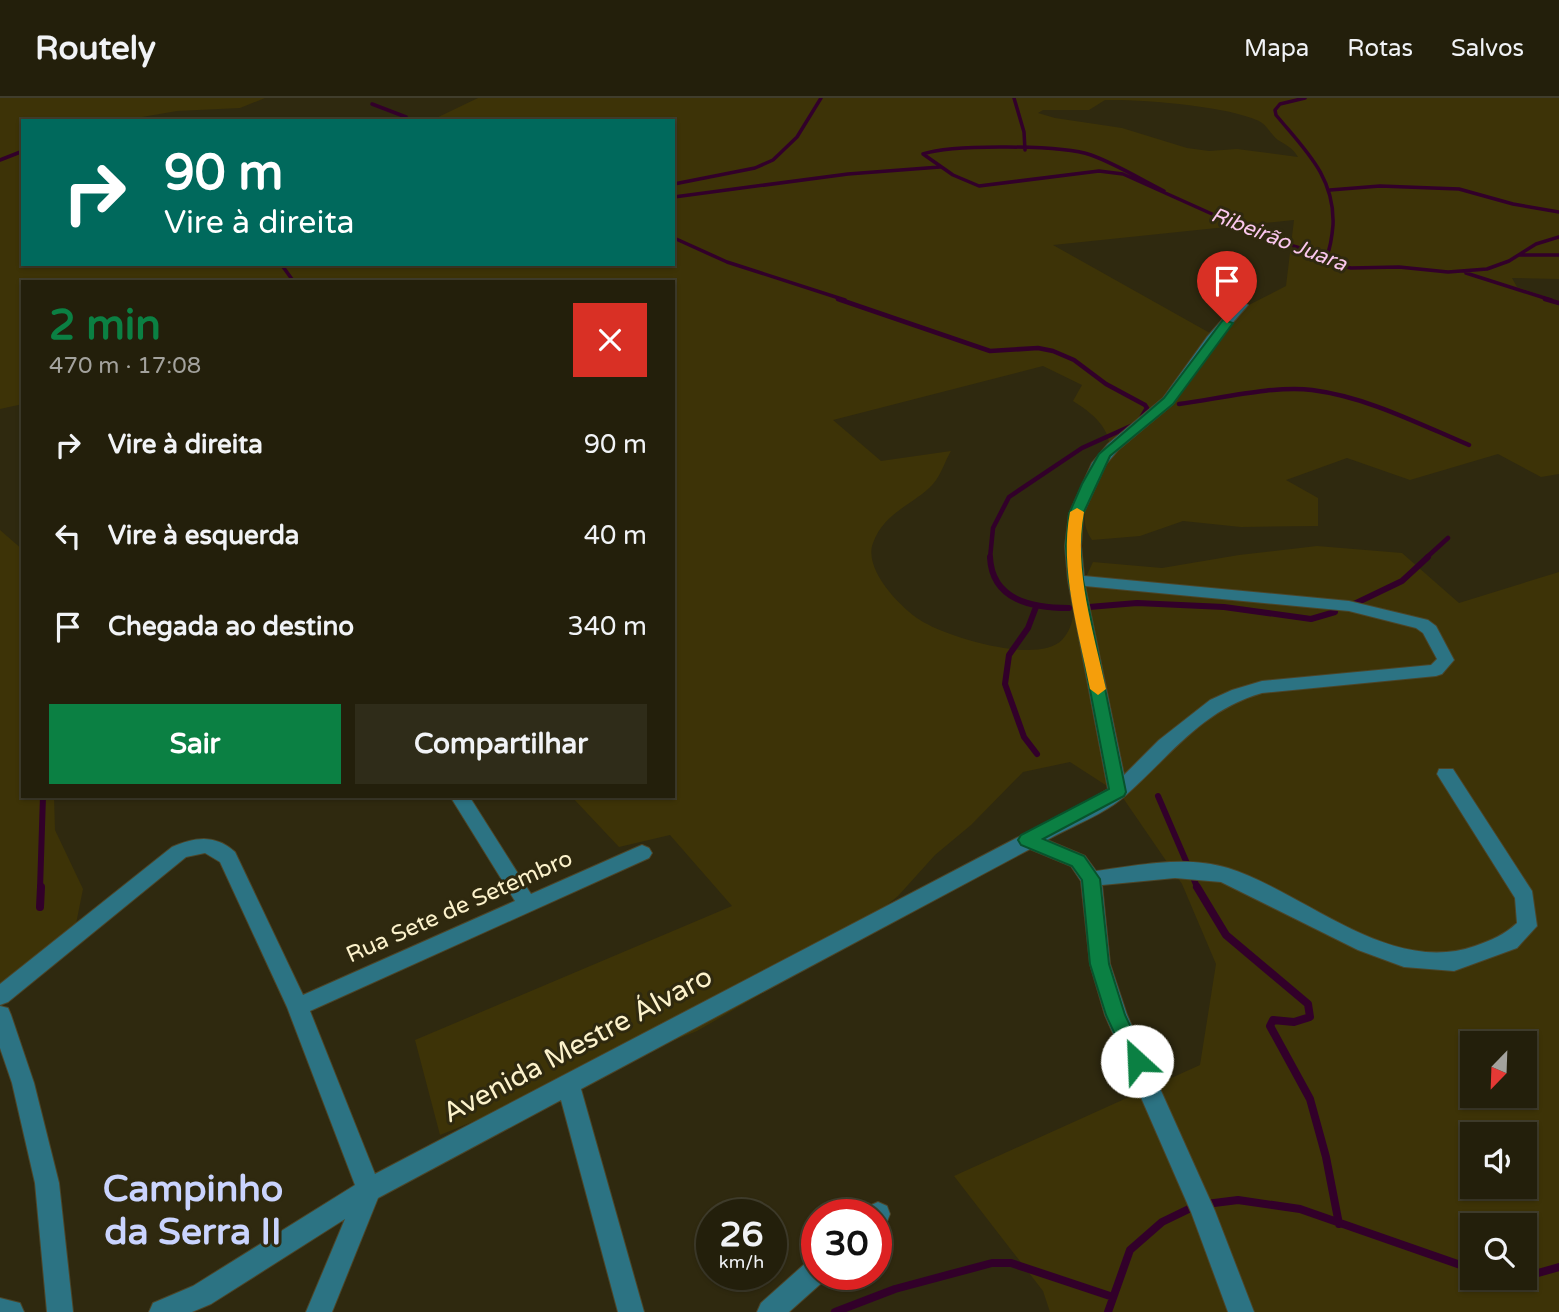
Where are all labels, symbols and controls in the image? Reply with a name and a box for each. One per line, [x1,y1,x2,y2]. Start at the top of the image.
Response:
text: Routely [35,29,156,68]
text: Mapa [1244,34,1309,63]
text: Rotas [1347,34,1413,63]
text: Salvos [1451,34,1524,63]
text: 90 m [164,144,283,203]
icon: right [49,147,140,238]
water label: Ribeirão Juara [1208,202,1351,277]
text: Vire à direita [164,204,355,242]
pin [1197,251,1257,323]
icon: arrive [1208,262,1246,300]
text: 2 min [49,300,161,351]
button: close [573,303,647,377]
text: 470 m · 17:08 [49,352,201,380]
icon: right [49,426,87,464]
text: Vire à direita [108,429,263,460]
text: 90 m [584,429,647,460]
icon: left [49,517,87,555]
text: Vire à esquerda [108,520,299,551]
text: 40 m [584,520,647,551]
icon: arrive [49,608,87,646]
text: Chegada ao destino [108,611,354,642]
text: 340 m [567,611,647,642]
button: Sair [49,704,341,784]
button: Compartilhar [355,704,647,784]
street label: Rua Sete de Setembro [342,844,577,969]
street label: Avenida Mestre Álvaro [437,959,718,1130]
position arrow [1100,1024,1174,1098]
north arrow [1460,1031,1536,1108]
map controls [1460,1031,1537,1290]
button: sound [1460,1122,1537,1199]
district label: Campinho da Serra II [103,1167,283,1255]
speed limit sign: 30 [801,1199,892,1290]
button: search [1460,1213,1537,1290]
text: 26 [720,1214,763,1256]
text: km/h [719,1251,764,1273]

